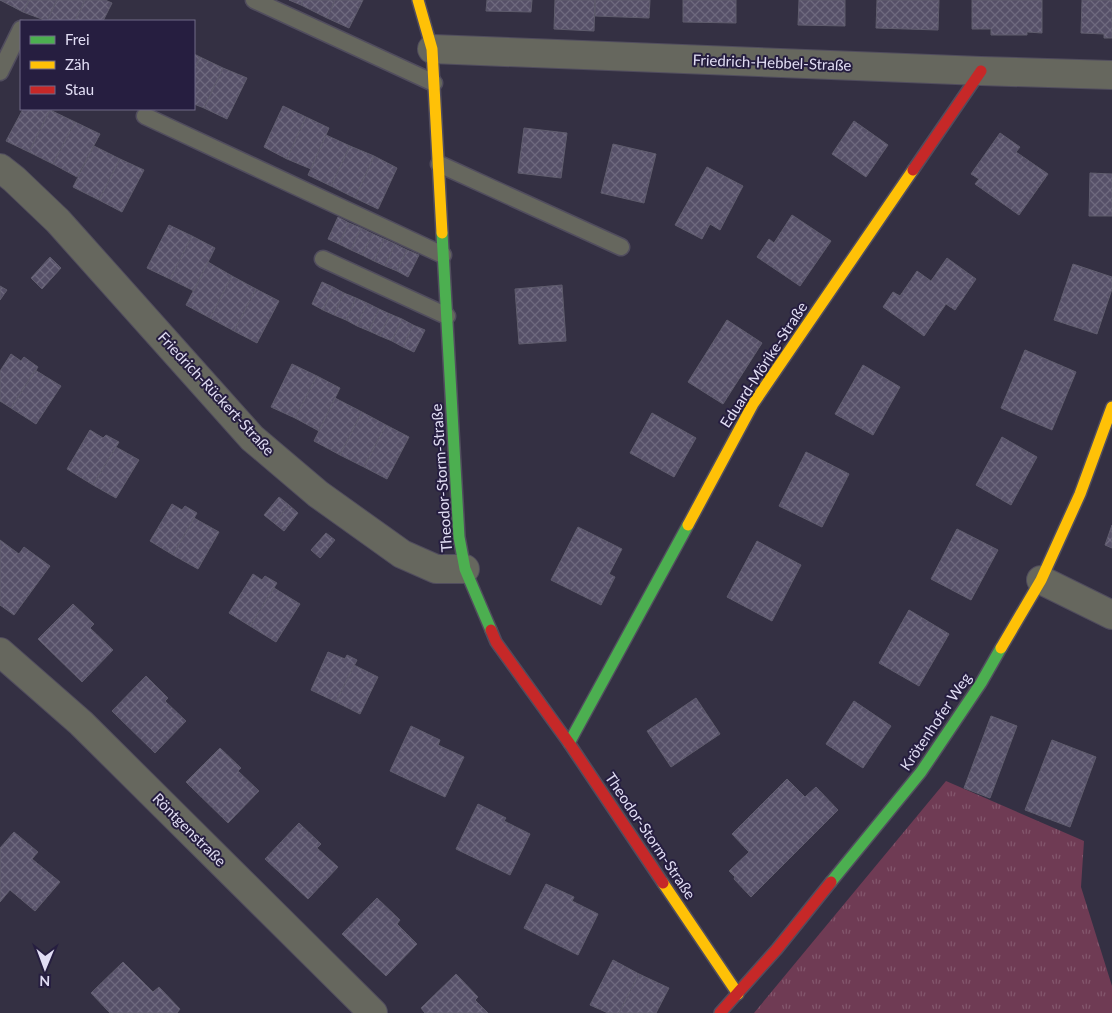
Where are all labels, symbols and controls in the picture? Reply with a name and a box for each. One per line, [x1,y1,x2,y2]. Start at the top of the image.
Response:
legend [20,20,195,110]
text: Frei [65,30,90,48]
street label: Friedrich-Hebbel-Straße [692,50,852,74]
text: Zäh [65,55,90,73]
text: Stau [65,80,94,98]
street label: Eduard-Mörike-Straße [716,298,811,431]
street label: Friedrich-Rückert-Straße [155,328,279,459]
street label: Theodor-Storm-Straße [427,403,455,553]
street label: Krötenhofer Weg [896,669,975,774]
street label: Theodor-Storm-Straße [602,769,700,902]
street label: Röntgenstraße [149,789,230,870]
north arrow [20,943,70,993]
text: N [39,973,50,990]

